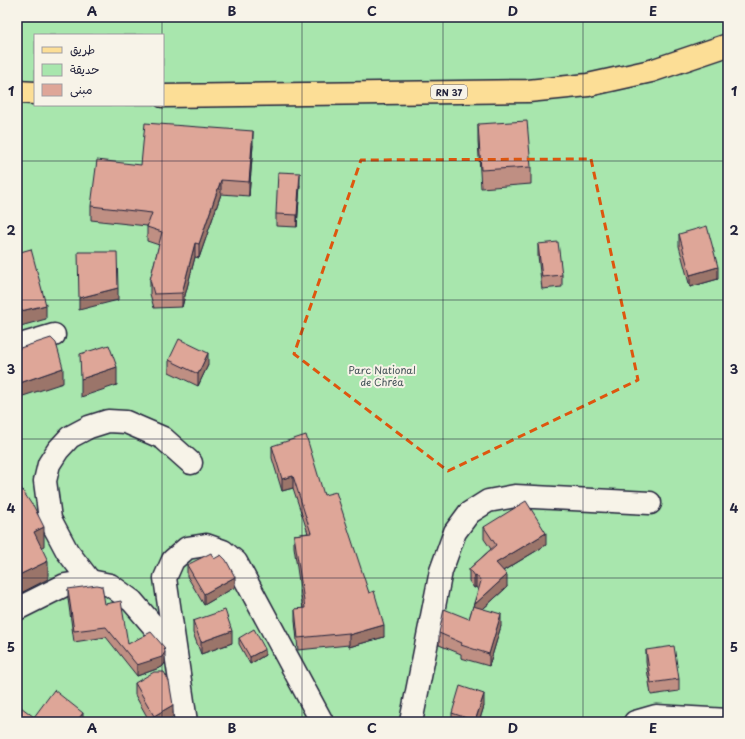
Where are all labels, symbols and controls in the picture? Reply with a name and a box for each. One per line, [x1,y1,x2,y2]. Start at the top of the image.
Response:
text: A [87,1,97,20]
text: B [228,1,237,20]
text: C [367,1,377,20]
text: D [508,1,518,20]
text: E [649,1,657,20]
legend [34,34,164,106]
text: طريق [70,40,95,58]
text: حديقة [70,60,99,78]
text: مبنى [70,80,93,98]
text: 1 [8,81,14,100]
text: 1 [731,81,737,100]
road number: RN 37 [431,85,467,99]
text: 2 [6,220,16,239]
text: 2 [729,220,739,239]
text: 3 [7,359,16,378]
text: 3 [730,359,739,378]
park label: Parc National de Chréa [348,362,416,389]
text: 4 [7,498,16,517]
text: 4 [730,498,739,517]
text: 5 [7,637,15,656]
text: 5 [730,637,738,656]
text: A [87,718,97,737]
text: B [228,718,237,737]
text: C [367,718,377,737]
text: D [508,718,518,737]
text: E [649,718,657,737]

